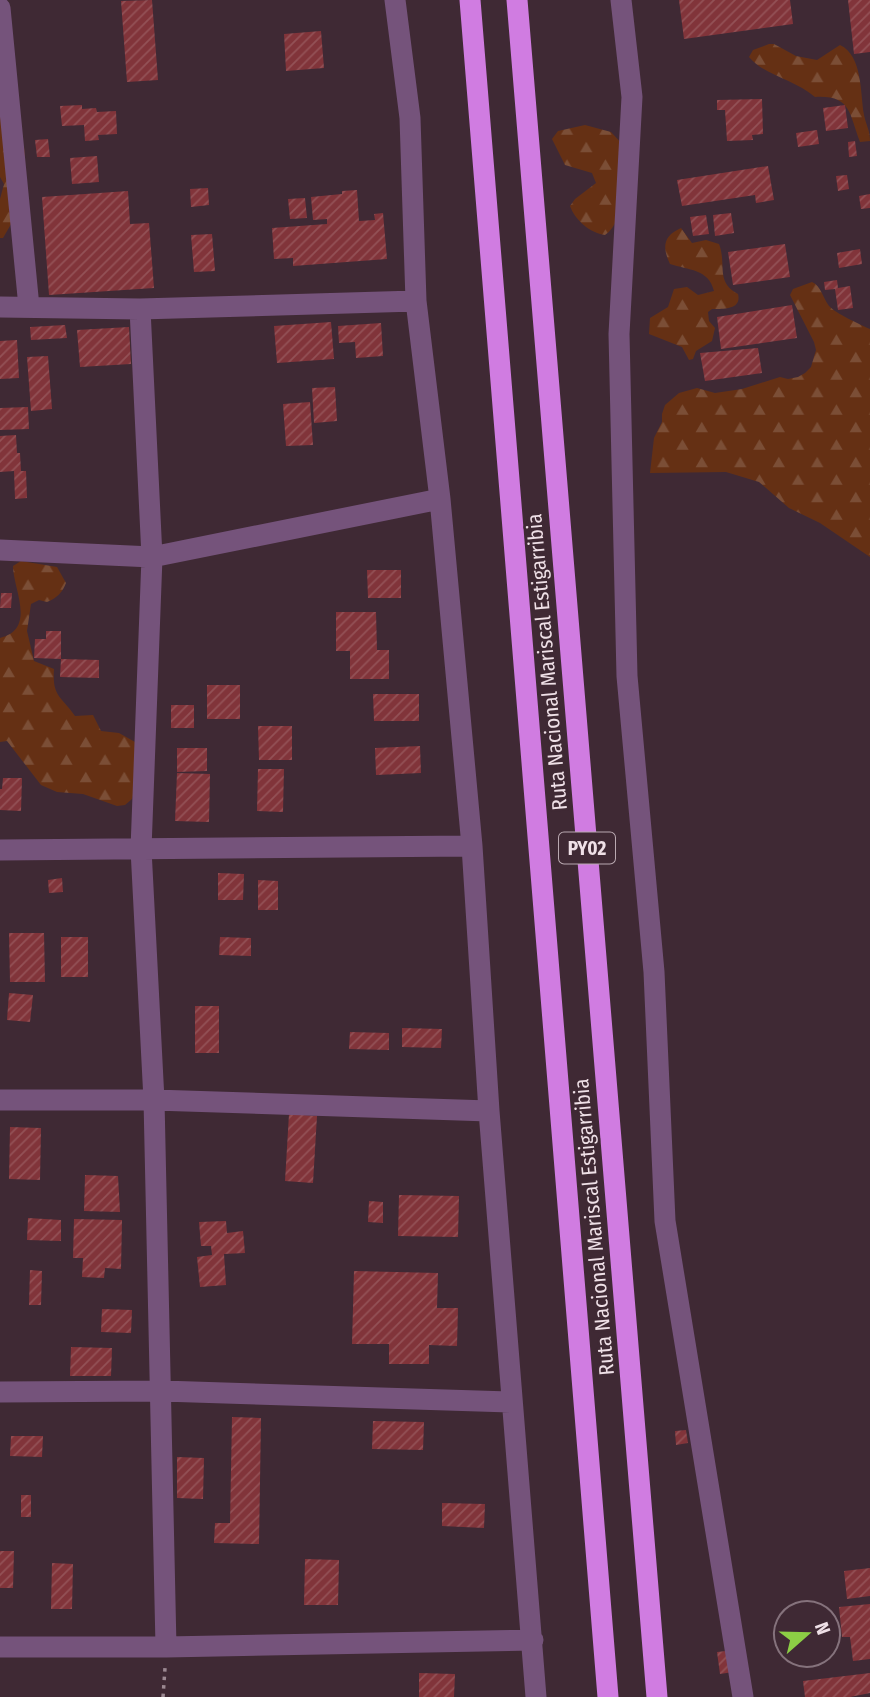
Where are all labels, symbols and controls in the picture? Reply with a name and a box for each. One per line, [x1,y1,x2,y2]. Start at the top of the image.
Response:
street label: Ruta Nacional Mariscal Estigarribia [521,513,573,811]
road number: PY02 [559,832,615,863]
street label: Ruta Nacional Mariscal Estigarribia [568,1078,620,1376]
north arrow [772,1599,842,1669]
text: N [810,1619,835,1638]

